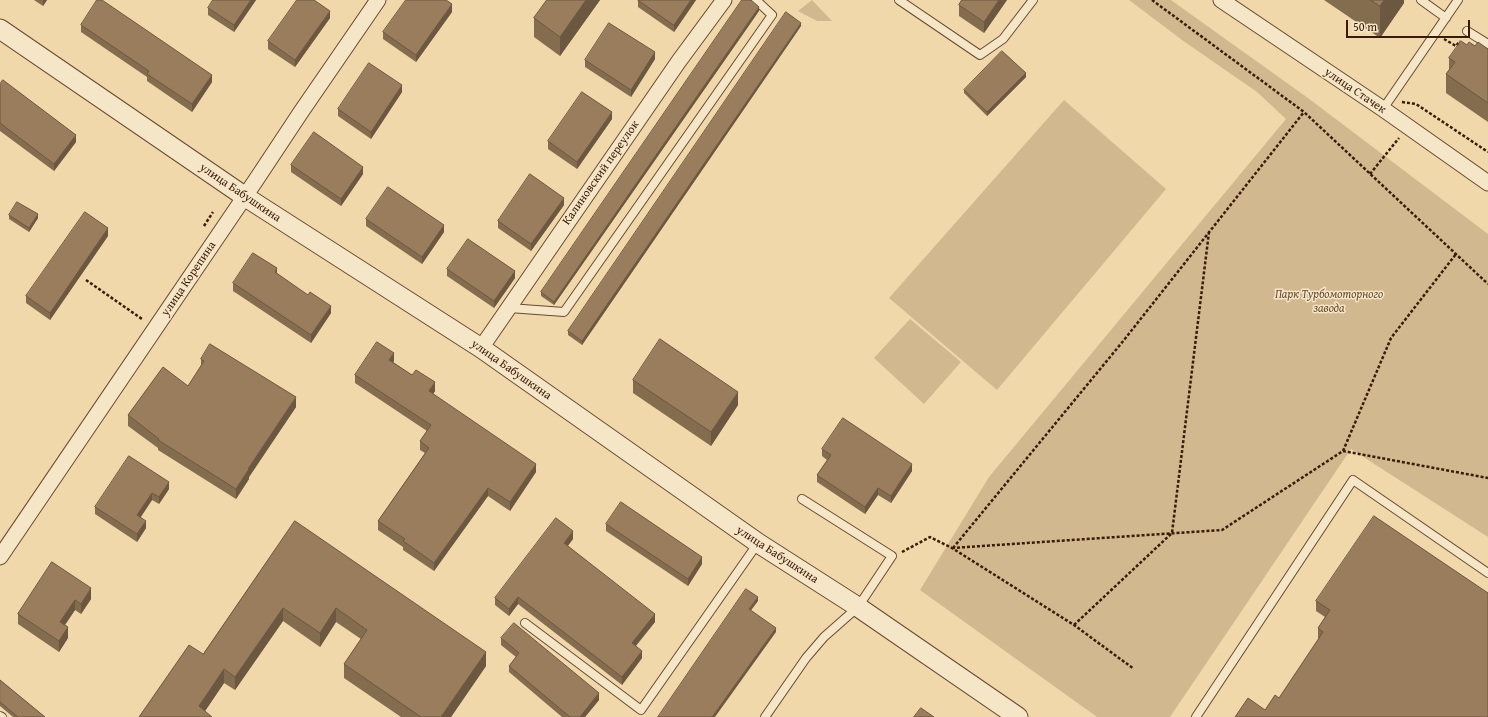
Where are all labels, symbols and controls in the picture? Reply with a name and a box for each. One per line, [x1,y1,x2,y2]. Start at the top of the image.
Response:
scale bar [1348,12,1472,38]
text: 50 m [1353,18,1377,35]
street label: улица Стачек [1321,65,1389,117]
street label: Калиновский переулок [560,118,642,228]
street label: улица Бабушкина [197,160,283,226]
street label: улица Корепина [159,239,219,319]
park label: Парк Турбомоторного завода [1275,288,1383,316]
street label: улица Бабушкина [468,337,554,403]
street label: улица Бабушкина [733,523,821,587]

